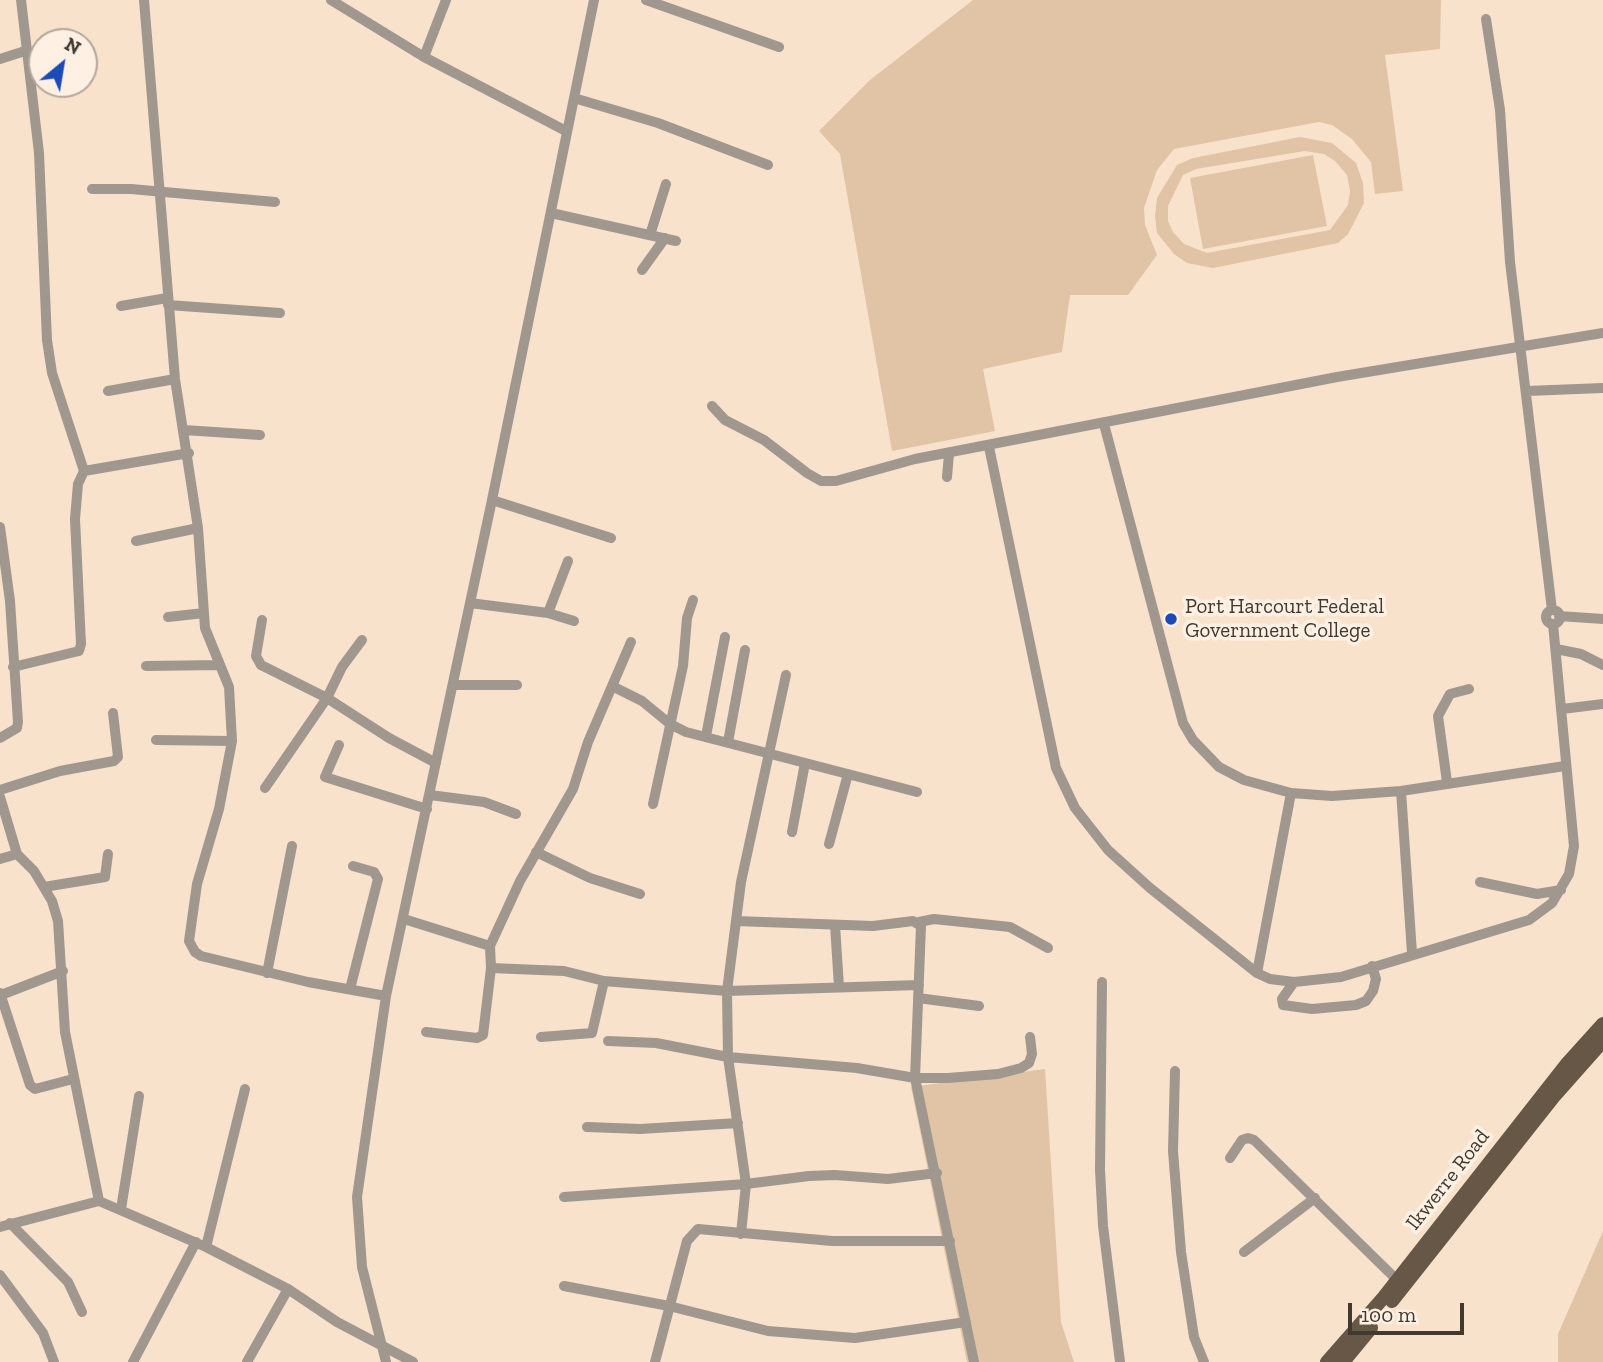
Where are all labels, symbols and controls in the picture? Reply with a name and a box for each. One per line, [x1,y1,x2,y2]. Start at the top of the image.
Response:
north arrow [28,28,98,98]
text: N [61,33,85,60]
place label: Port Harcourt Federal Government College [1185,594,1384,644]
marker: Port Harcourt Federal Government College [1163,611,1179,627]
street label: Ikwerre Road [1401,1125,1495,1235]
scale bar [1351,1288,1466,1332]
text: 100 m [1361,1302,1416,1327]

